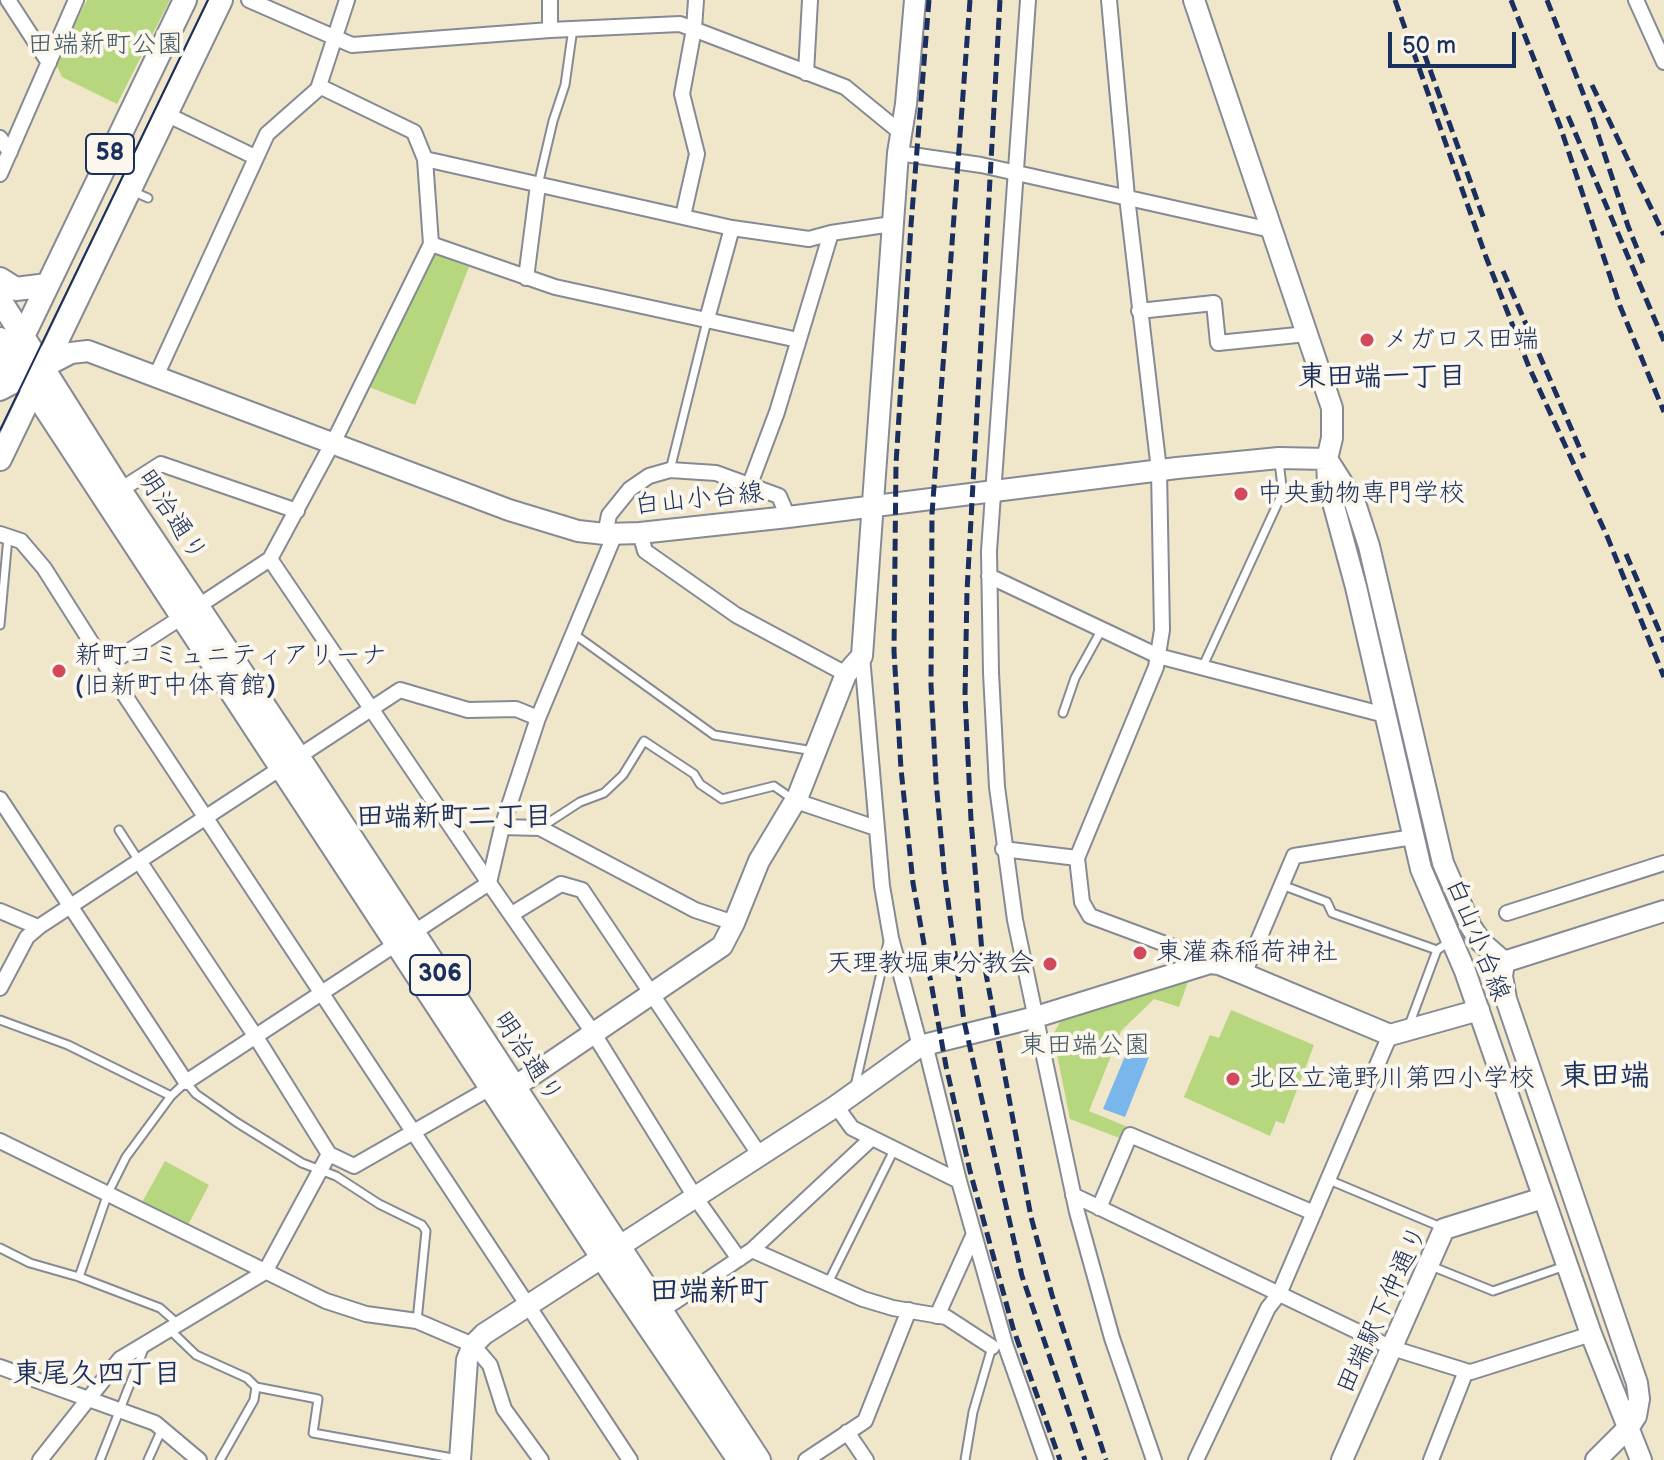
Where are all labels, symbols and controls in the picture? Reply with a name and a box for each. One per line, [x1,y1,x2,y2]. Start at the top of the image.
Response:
scale bar [1392,16,1520,66]
park label: 田端新町公園 [27,29,183,61]
text: 50 m [1402,31,1456,60]
road number: 58 [86,134,134,174]
place label: メガロス田端 [1383,324,1539,356]
marker: メガロス田端 [1358,331,1376,349]
district label: 東田端一丁目 [1298,361,1466,395]
street label: 明治通り [130,464,212,568]
street label: 白山小台線 [633,478,765,522]
place label: 中央動物専門学校 [1257,478,1465,510]
marker: 中央動物専門学校 [1232,485,1250,503]
place label: 新町コミュニティアリーナ (旧新町中体育館) [75,640,387,702]
marker: 新町コミュニティアリーナ (旧新町中体育館) [50,662,68,680]
district label: 田端新町二丁目 [356,801,552,835]
street label: 白山小台線 [1438,874,1516,1006]
place label: 東灌森稲荷神社 [1156,937,1338,969]
marker: 東灌森稲荷神社 [1131,944,1149,962]
place label: 天理教堀東分教会 [826,948,1034,980]
road number: 306 [410,955,470,995]
marker: 天理教堀東分教会 [1041,955,1059,973]
street label: 明治通り [486,1006,568,1110]
park label: 東田端公園 [1020,1030,1150,1062]
district label: 東田端 [1560,1059,1650,1095]
place label: 北区立滝野川第四小学校 [1249,1063,1535,1095]
marker: 北区立滝野川第四小学校 [1224,1070,1242,1088]
street label: 田端駅下仲通り [1330,1221,1436,1399]
district label: 田端新町 [649,1274,769,1310]
district label: 東尾久四丁目 [13,1358,181,1392]

